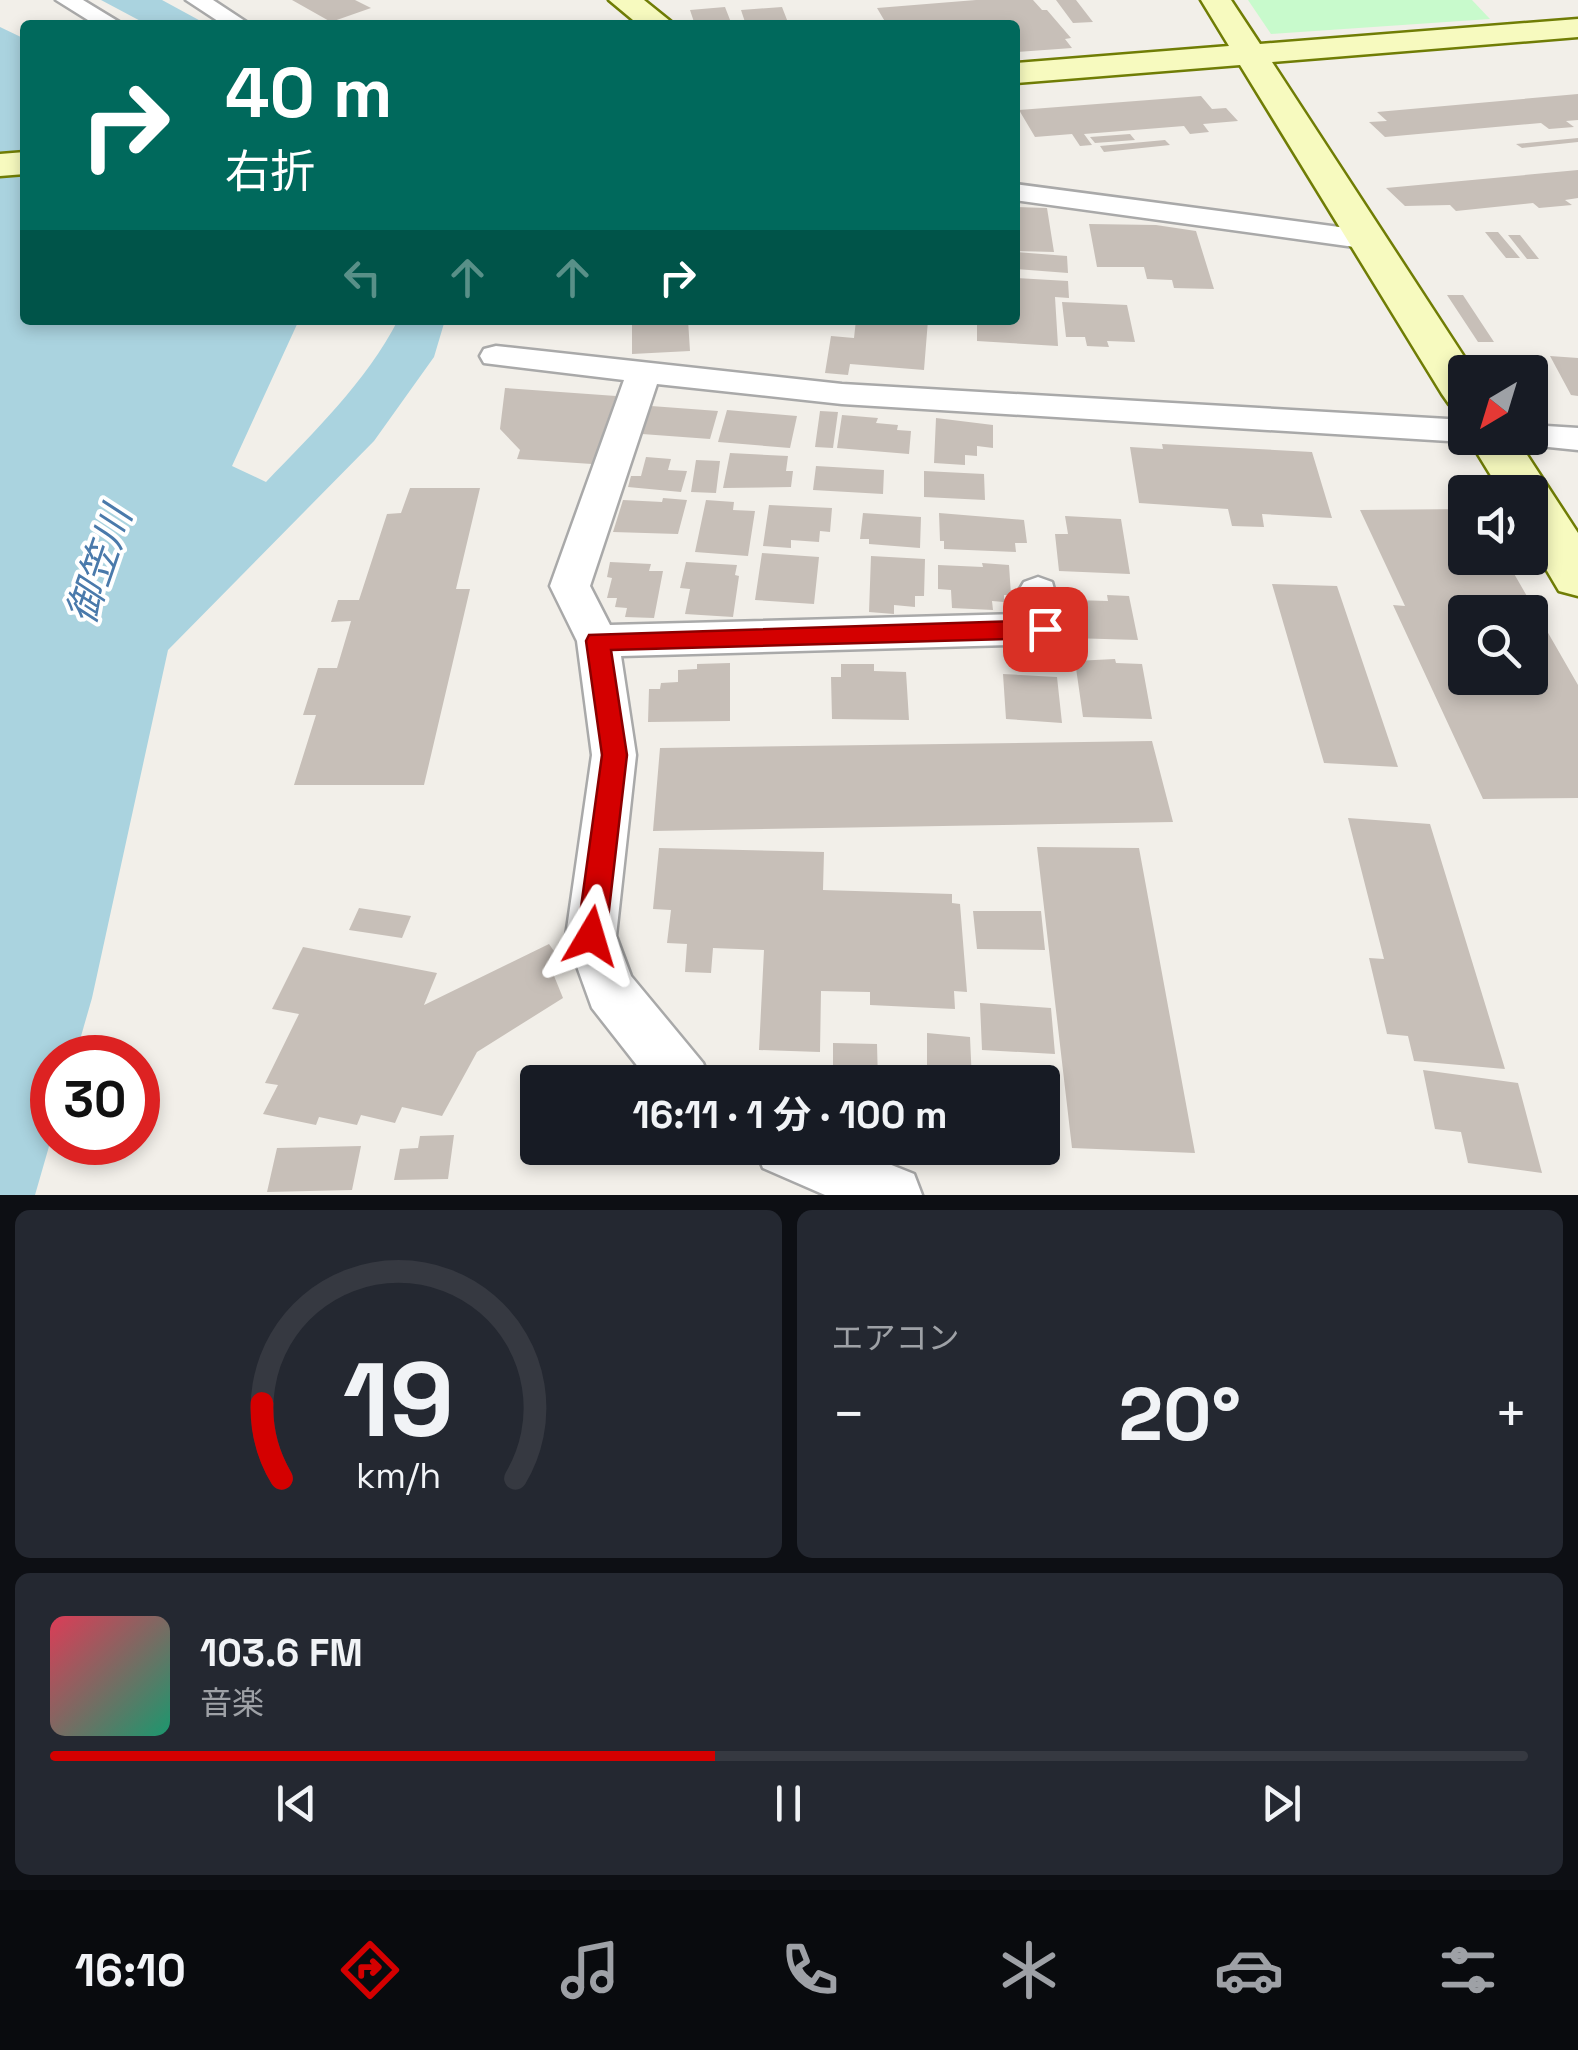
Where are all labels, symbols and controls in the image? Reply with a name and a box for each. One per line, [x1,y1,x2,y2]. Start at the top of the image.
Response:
text: 40 m [225,48,392,137]
icon: right [60,60,190,190]
text: 右折 [225,143,315,200]
icon: left [335,250,390,305]
icon: ahead [440,250,495,305]
icon: ahead [545,250,600,305]
icon: right [650,250,705,305]
north arrow [1448,355,1548,455]
map controls [1448,355,1548,695]
button: sound [1448,475,1548,575]
water label: 御笠川 [56,496,144,630]
pin [1003,587,1088,672]
button: search [1448,595,1548,695]
icon: arrive [1018,602,1073,657]
position arrow [539,884,643,988]
speed limit sign: 30 [30,1035,160,1165]
text: 16:11 · 1 分 · 100 m [633,1091,947,1139]
text: エアコン [832,1318,960,1358]
text: 19 [343,1334,454,1466]
text: 20° [1118,1366,1241,1462]
text: − [832,1379,866,1449]
text: + [1494,1379,1528,1449]
text: km/h [356,1453,441,1498]
text: 103.6 FM [200,1629,363,1677]
text: 音楽 [200,1683,264,1723]
icon: previous [269,1776,324,1831]
icon: pause [761,1776,816,1831]
icon: next [1254,1776,1309,1831]
icon: directions [335,1935,405,2005]
icon: music [555,1935,625,2005]
icon: phone [775,1935,845,2005]
icon: climate [994,1935,1064,2005]
icon: car [1214,1935,1284,2005]
icon: filters [1433,1935,1503,2005]
text: 16:10 [75,1942,186,1999]

